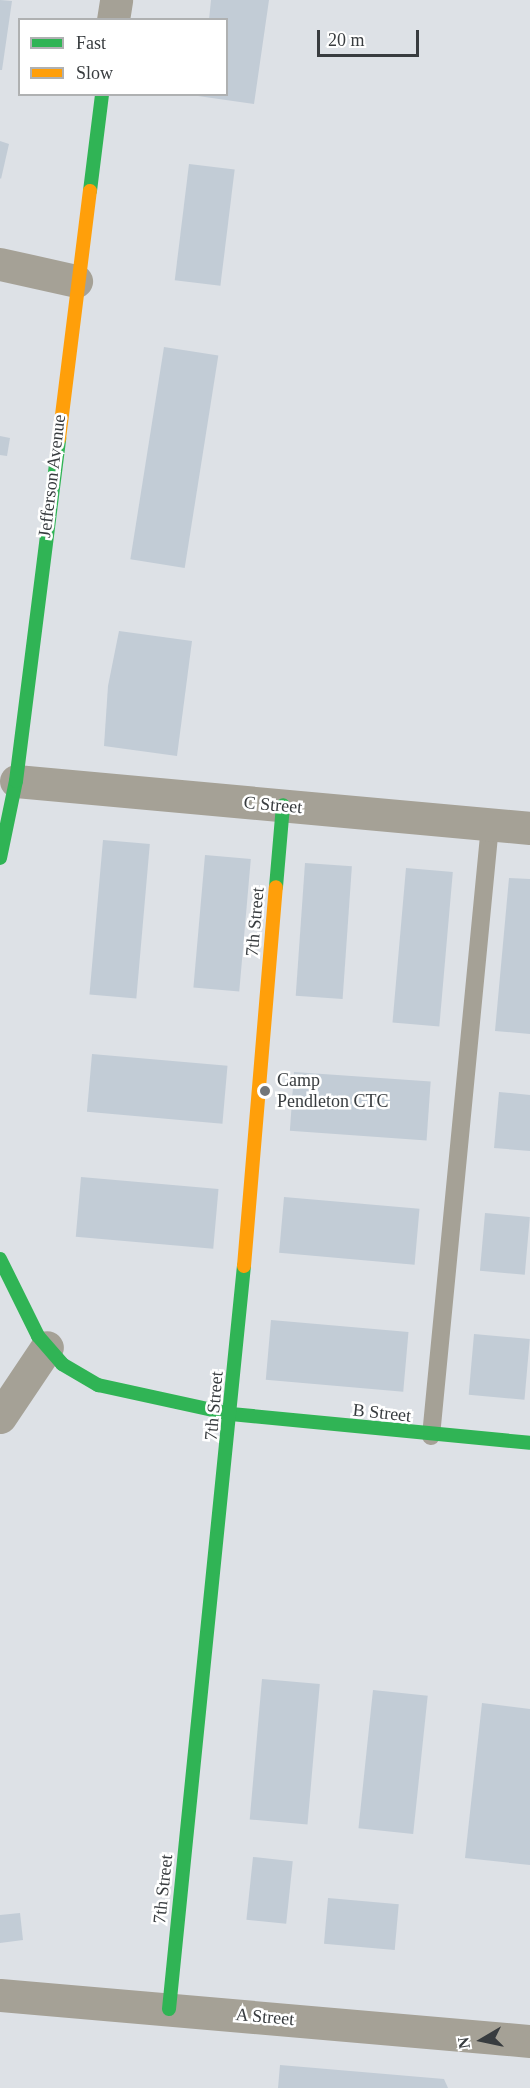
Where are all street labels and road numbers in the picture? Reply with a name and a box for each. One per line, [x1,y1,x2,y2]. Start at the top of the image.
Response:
street label: Jefferson Avenue [34,413,70,539]
street label: C Street [243,792,303,818]
street label: 7th Street [241,886,269,958]
street label: 7th Street [200,1370,228,1442]
street label: B Street [352,1399,412,1427]
street label: 7th Street [149,1853,177,1925]
street label: A Street [234,2004,296,2030]

